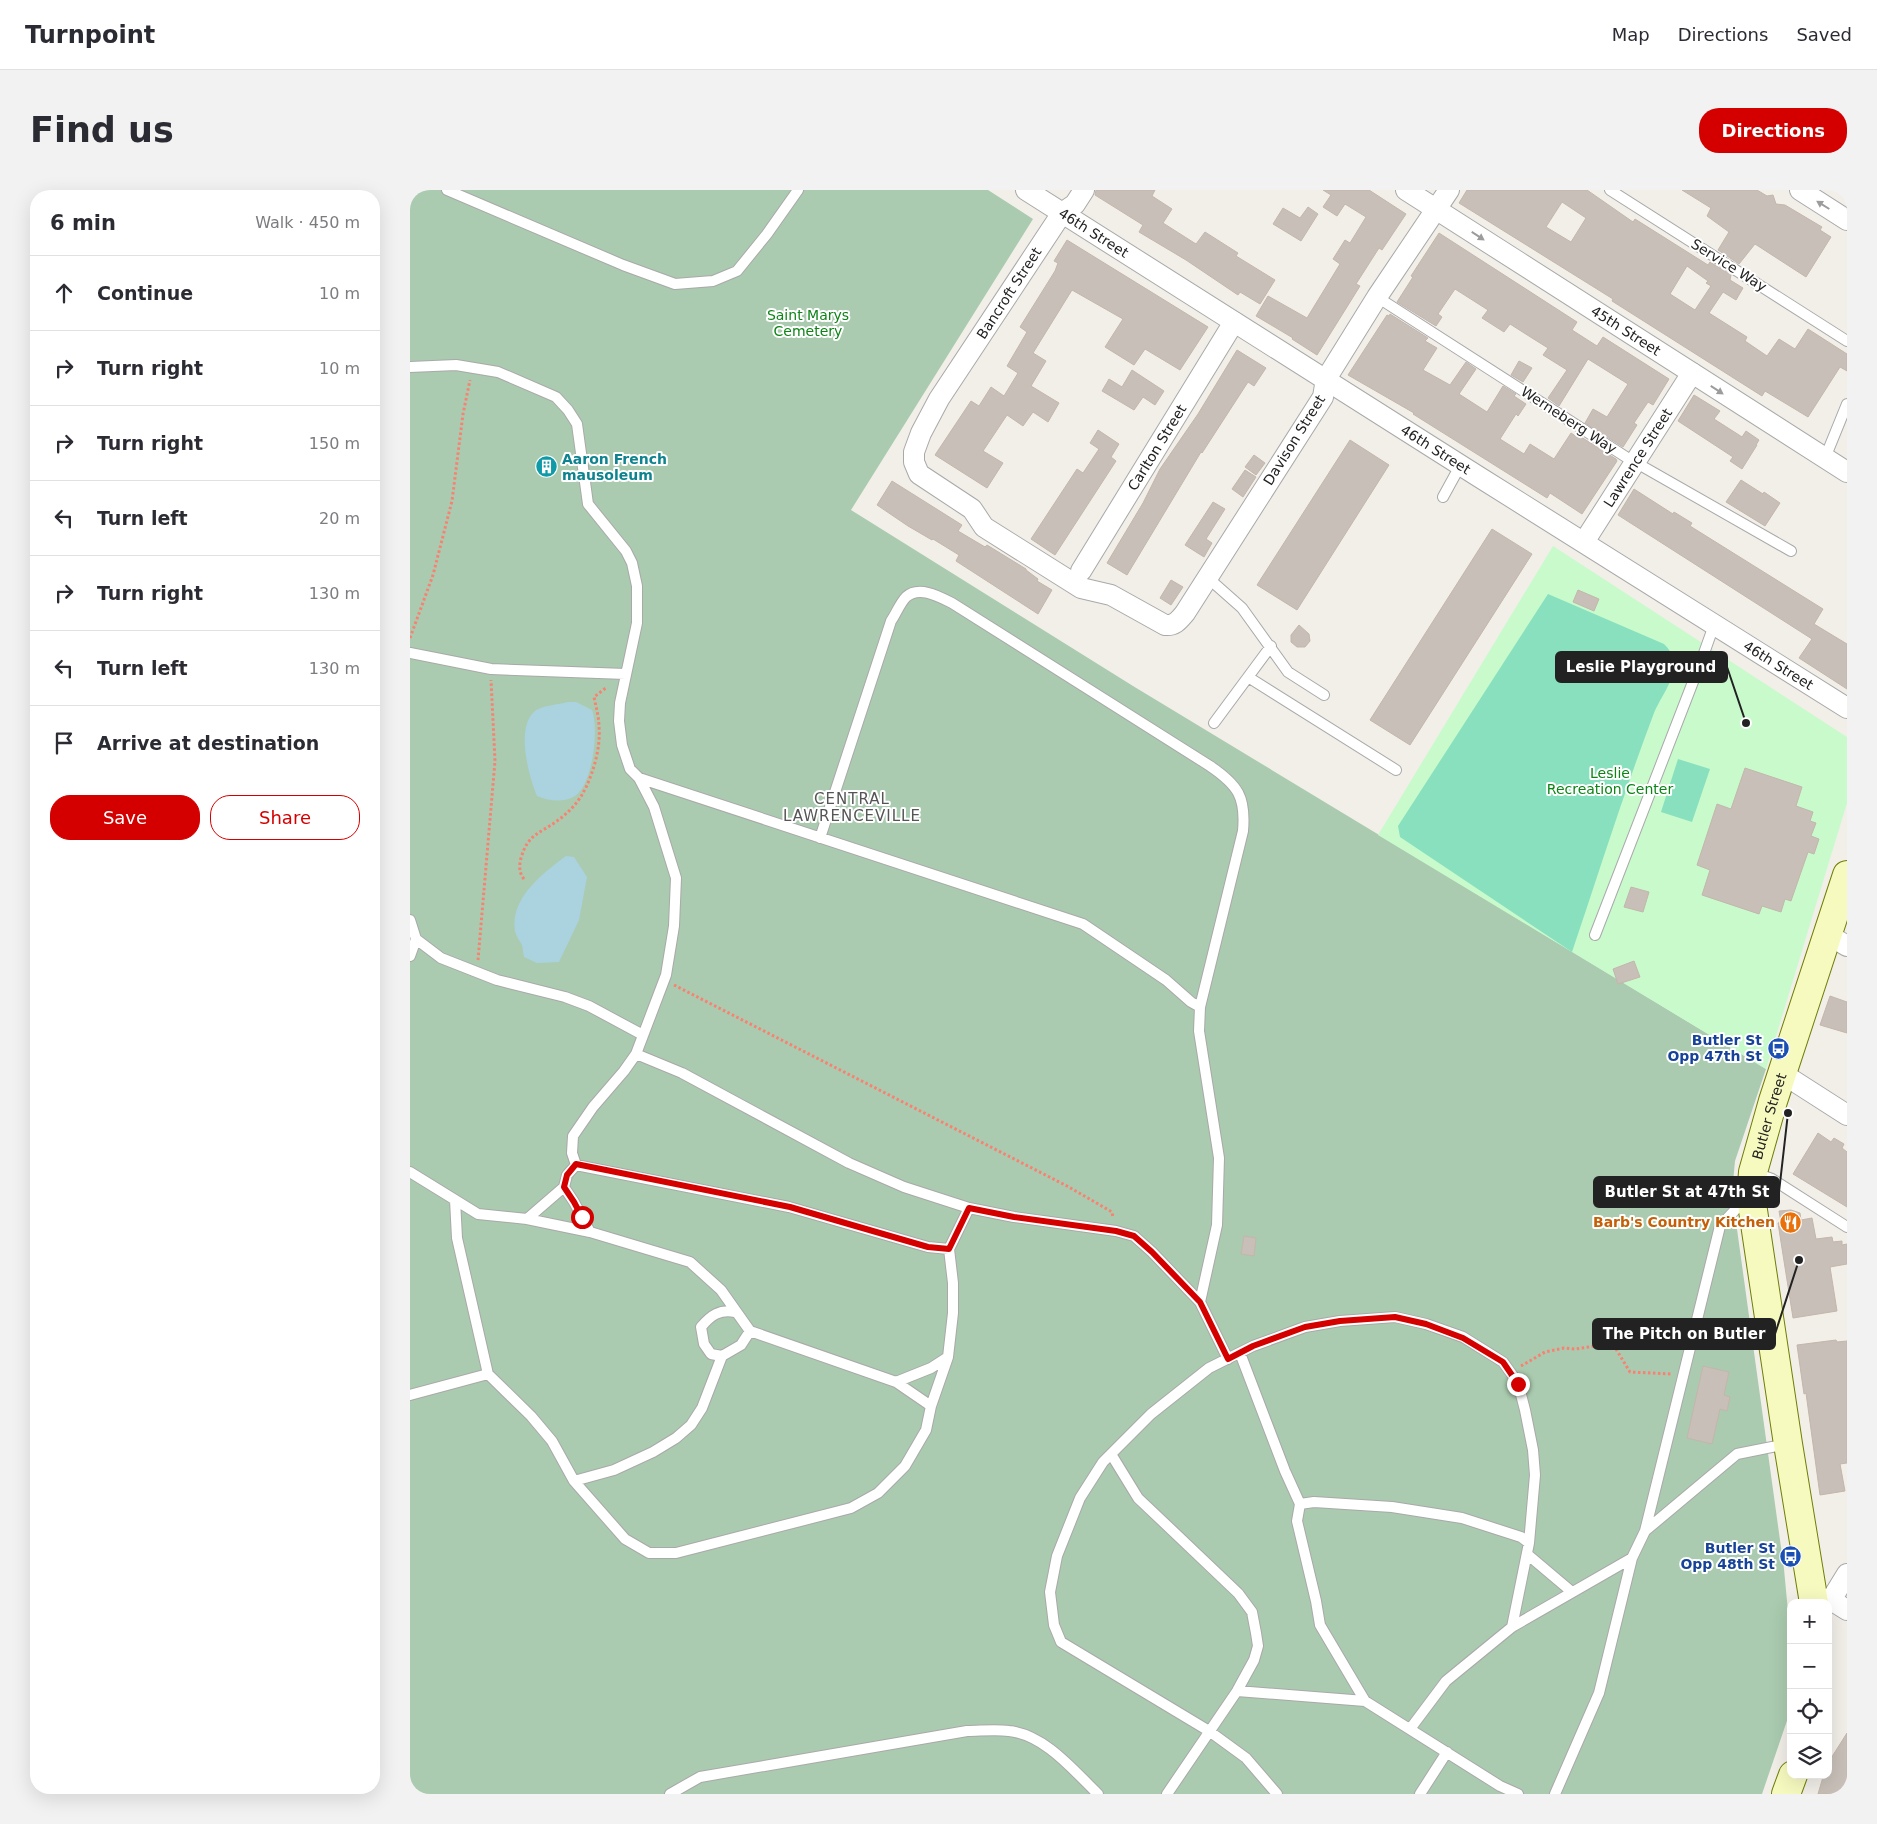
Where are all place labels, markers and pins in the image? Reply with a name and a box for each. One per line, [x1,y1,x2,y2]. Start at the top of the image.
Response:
place label: Aaron French mausoleum [562,451,667,483]
building icon: Aaron French mausoleum [534,455,558,479]
callout: Leslie Playground [1556,652,1727,682]
place label: Butler St Opp 47th St [1667,1032,1762,1064]
bus stop icon: Butler St Opp 47th St [1766,1036,1790,1060]
callout: Butler St at 47th St [1594,1177,1779,1207]
restaurant icon: Barb's Country Kitchen [1779,1210,1803,1234]
place label: Barb's Country Kitchen [1593,1214,1775,1230]
callout: The Pitch on Butler [1593,1319,1775,1349]
place label: Butler St Opp 48th St [1680,1540,1775,1572]
bus stop icon: Butler St Opp 48th St [1779,1544,1803,1568]

